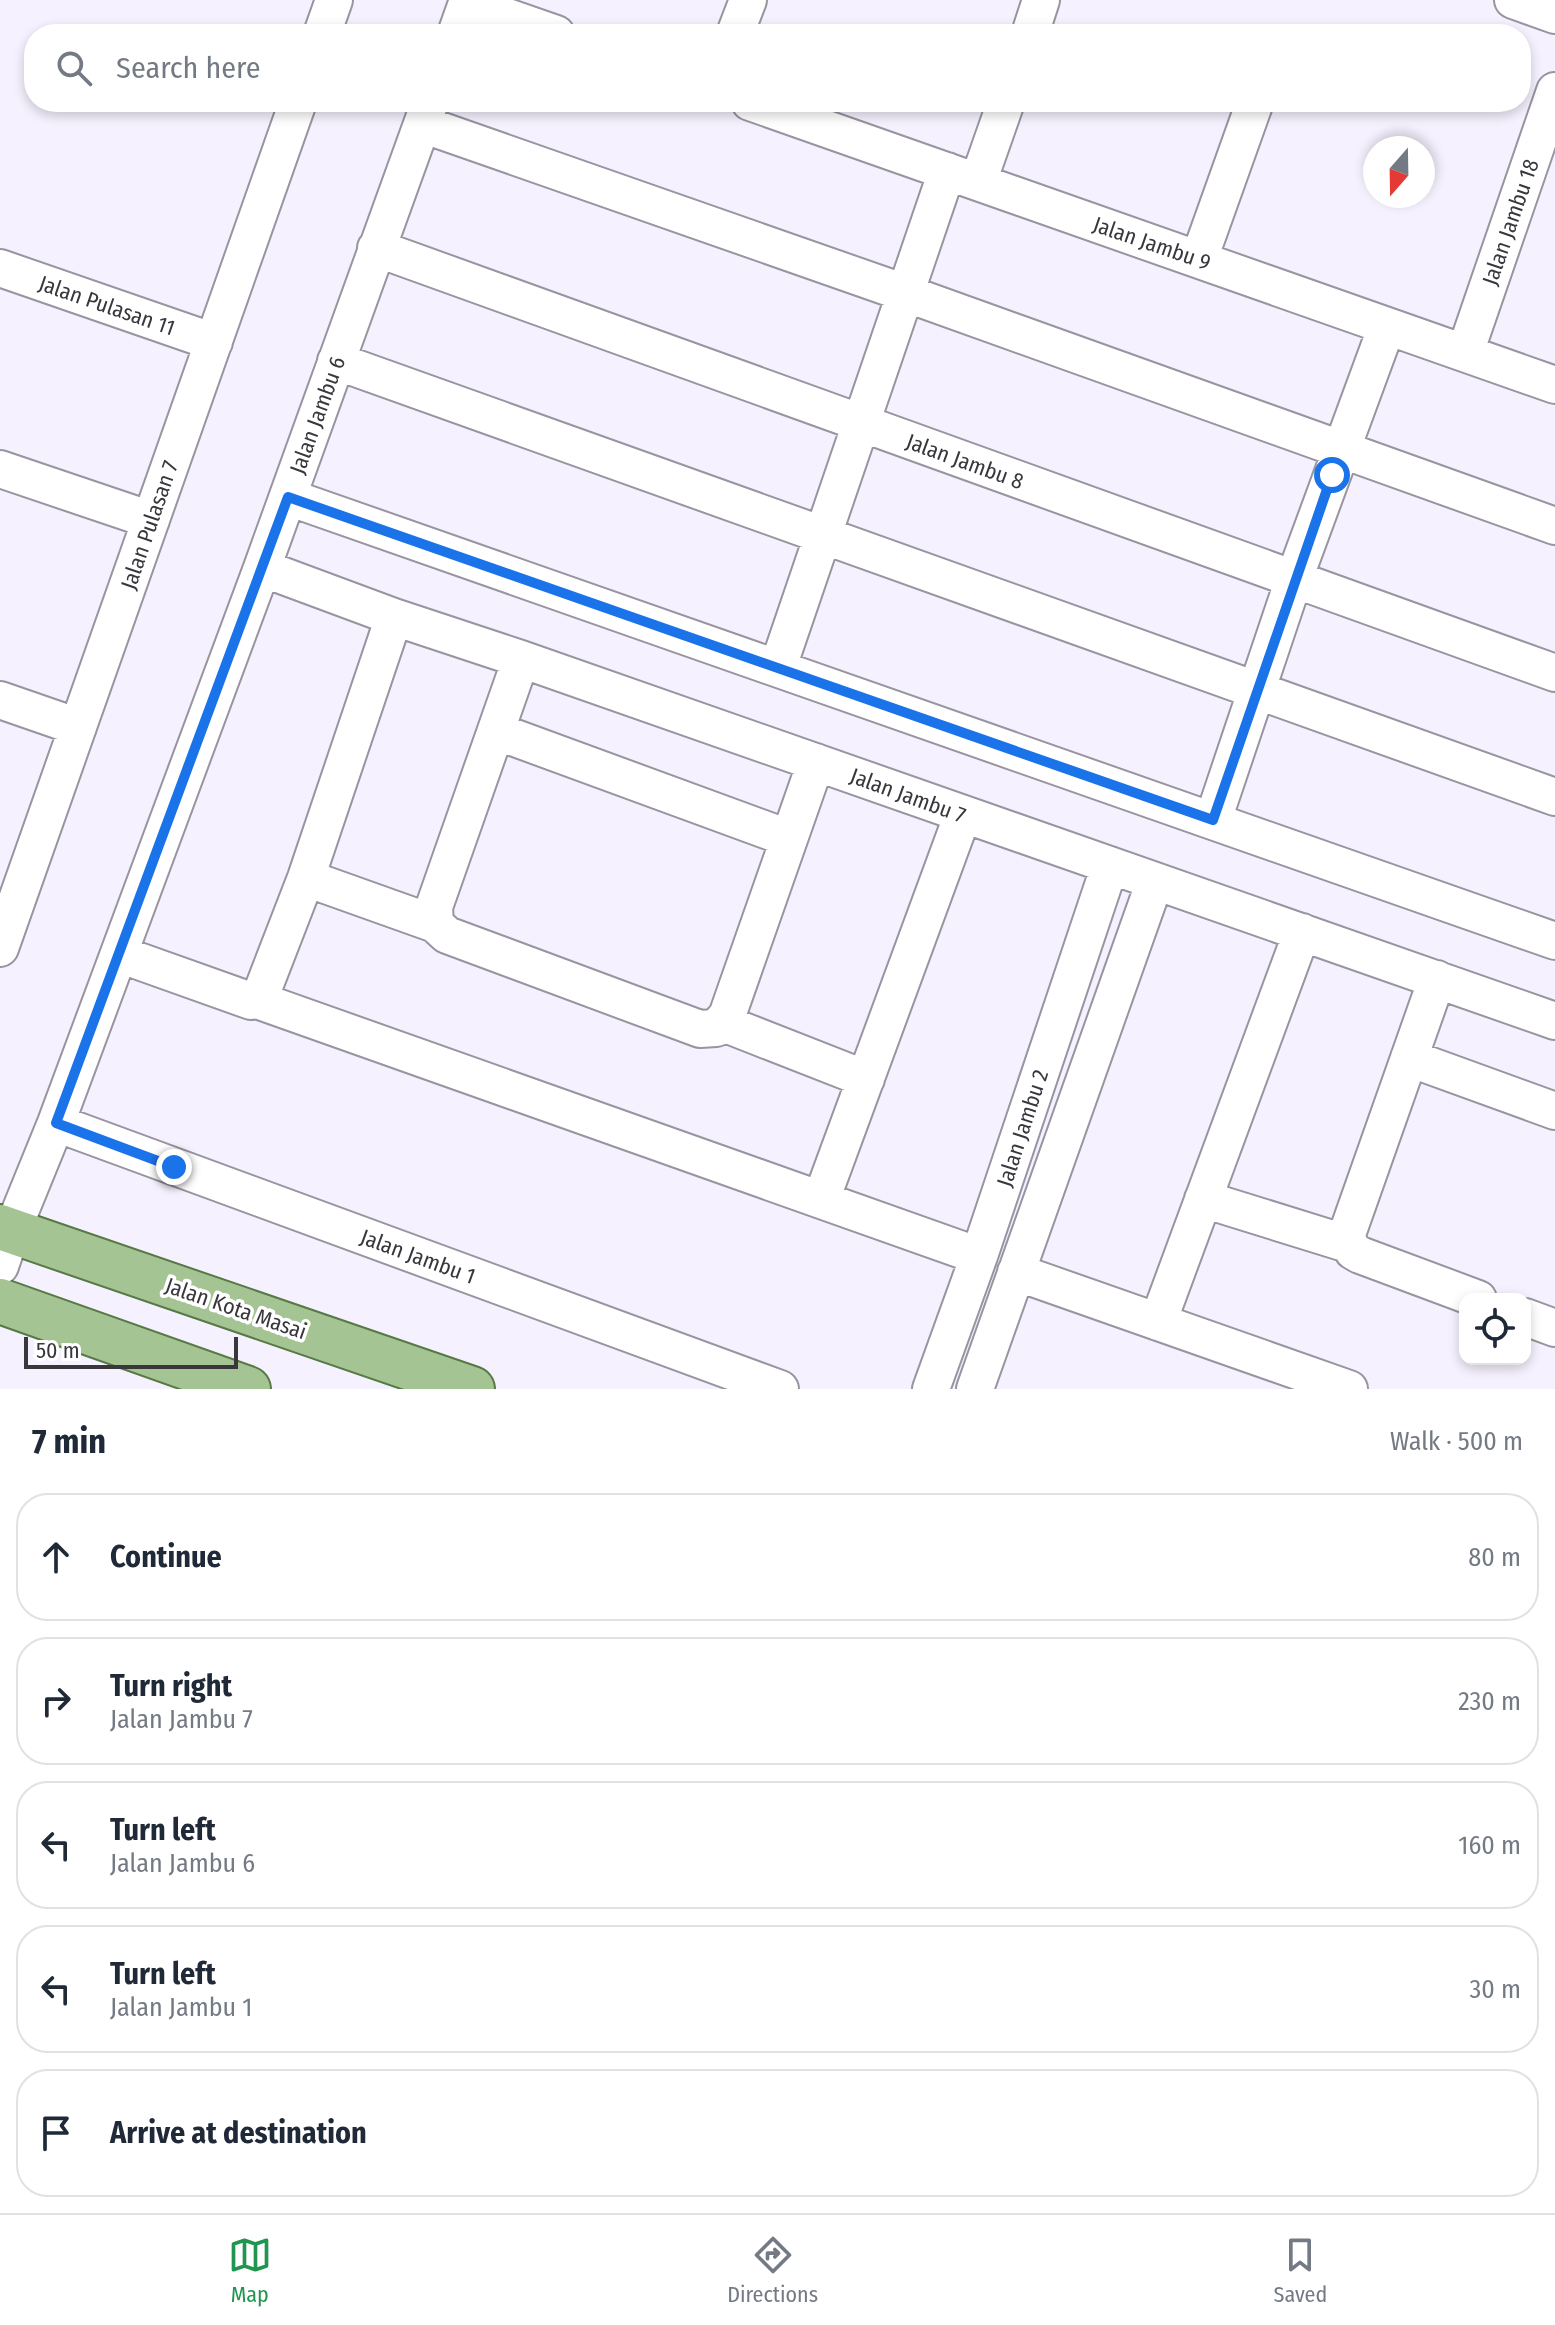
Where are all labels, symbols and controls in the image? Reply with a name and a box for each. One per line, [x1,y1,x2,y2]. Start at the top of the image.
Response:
search box [24,24,1531,112]
icon: search [52,46,96,90]
text: Search here [116,50,261,86]
north arrow [1363,136,1435,208]
street label: Jalan Jambu 18 [1476,156,1545,289]
street label: Jalan Jambu 9 [1089,211,1214,276]
street label: Jalan Pulasan 11 [35,270,178,341]
street label: Jalan Jambu 6 [284,353,351,477]
street label: Jalan Jambu 8 [902,428,1027,495]
street label: Jalan Pulasan 7 [115,457,184,593]
route start [1314,457,1350,493]
street label: Jalan Jambu 7 [846,762,969,829]
street label: Jalan Jambu 2 [991,1066,1054,1190]
route end [156,1149,192,1185]
street label: Jalan Jambu 1 [357,1223,479,1290]
street label: Jalan Kota Masai [162,1272,310,1345]
map controls [1459,1293,1531,1365]
button: locate [1459,1293,1531,1365]
scale bar [24,1333,238,1369]
text: 50 m [36,1337,80,1364]
text: 7 min [32,1421,106,1462]
text: Walk · 500 m [1390,1426,1523,1457]
icon: ahead [34,1535,78,1579]
text: Continue [110,1539,222,1575]
text: 80 m [1468,1542,1521,1573]
text: Turn right [110,1668,232,1704]
icon: right [34,1679,78,1723]
text: 230 m [1458,1686,1521,1717]
text: Jalan Jambu 7 [110,1704,253,1735]
text: Turn left [110,1812,216,1848]
icon: left [34,1823,78,1867]
text: 160 m [1458,1830,1521,1861]
text: Jalan Jambu 6 [110,1848,255,1879]
text: Turn left [110,1956,216,1992]
icon: left [34,1967,78,2011]
text: 30 m [1470,1974,1521,2005]
text: Jalan Jambu 1 [110,1992,252,2023]
icon: arrive [34,2111,78,2155]
text: Arrive at destination [110,2115,367,2151]
tab: Map [228,2233,272,2308]
tab: Directions [727,2233,818,2308]
tab: Saved [1274,2233,1327,2308]

